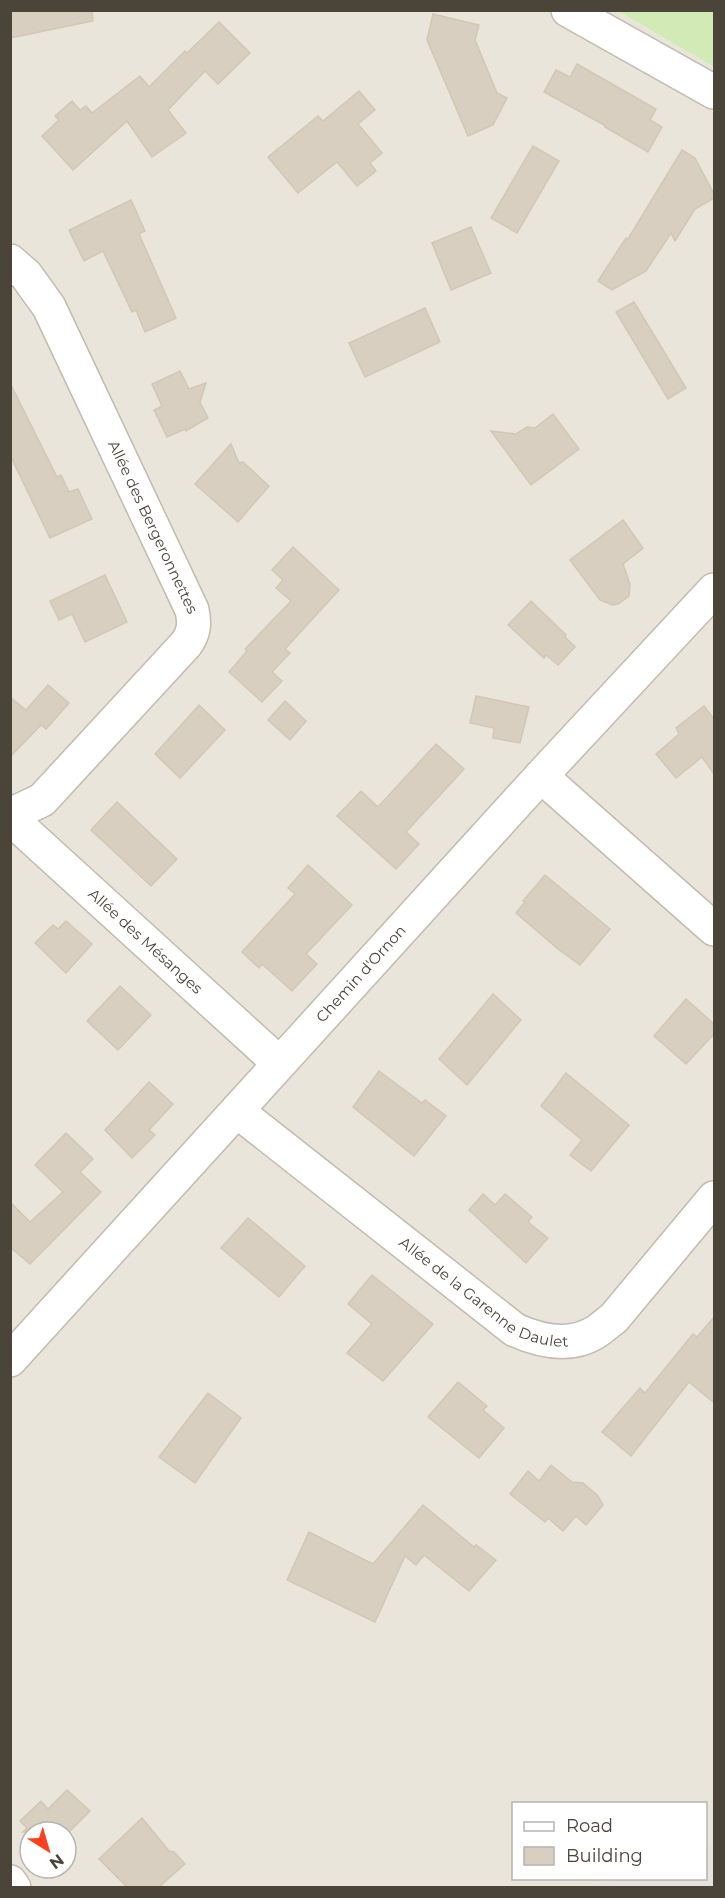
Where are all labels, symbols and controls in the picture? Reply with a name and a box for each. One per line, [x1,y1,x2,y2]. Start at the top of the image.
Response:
street label: Allée des Bergeronnettes [104,437,202,617]
street label: Allée des Mésanges [85,884,207,998]
street label: Chemin d'Ornon [312,921,410,1026]
street label: Allée de la Garenne Daulet [396,1232,569,1351]
legend [512,1802,707,1880]
text: Road [566,1815,613,1837]
north arrow [18,1820,78,1880]
text: Building [566,1845,643,1867]
text: N [46,1850,68,1873]

